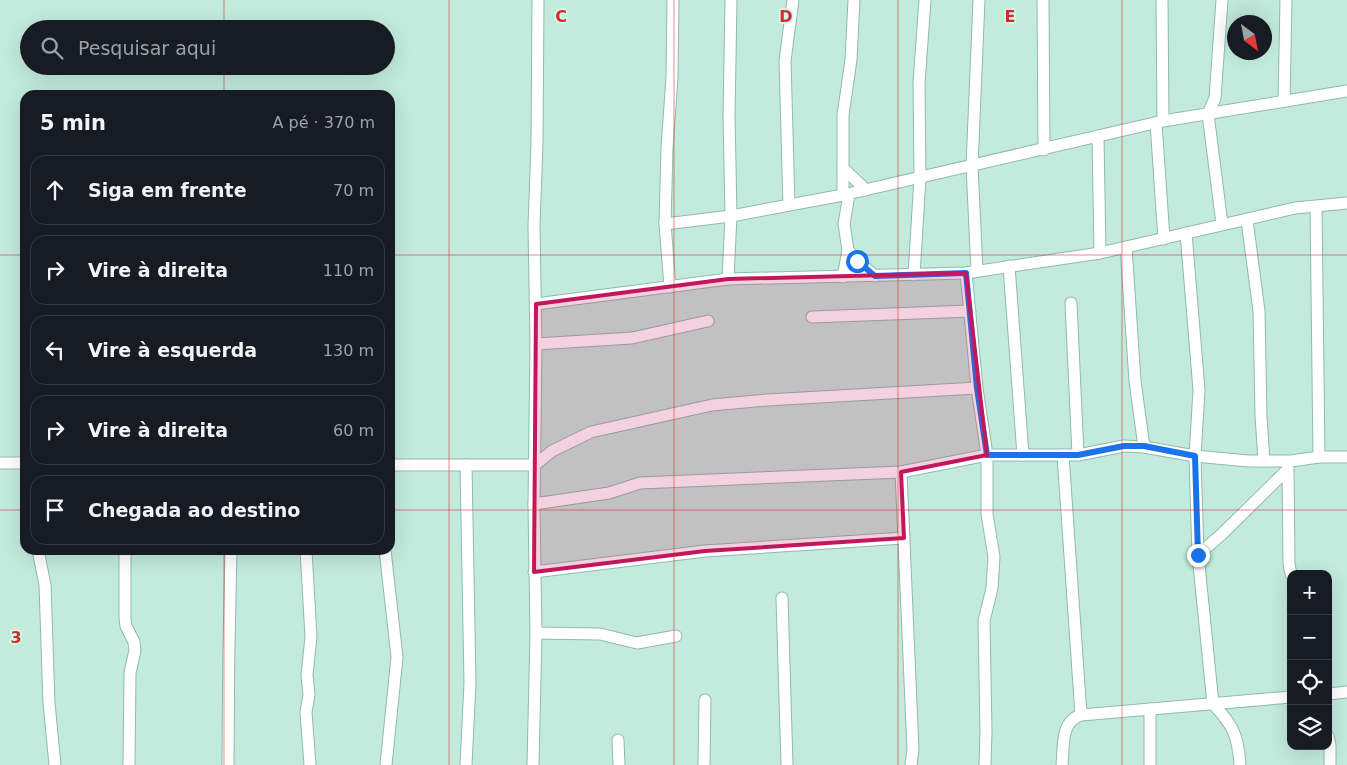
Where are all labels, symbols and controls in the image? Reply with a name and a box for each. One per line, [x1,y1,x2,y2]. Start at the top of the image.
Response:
text: C [555,7,567,26]
text: D [779,7,793,26]
text: E [1005,7,1015,26]
north arrow [1227,15,1272,60]
search box [20,20,395,75]
icon: search [38,34,66,62]
text: Pesquisar aqui [78,37,216,59]
text: 5 min [40,111,106,135]
text: A pé · 370 m [273,113,375,132]
icon: ahead [41,176,69,204]
text: Siga em frente [88,179,247,201]
text: 70 m [333,181,374,200]
route start [846,250,869,273]
icon: right [41,256,69,284]
text: Vire à direita [88,259,228,281]
text: 110 m [323,261,374,280]
icon: left [41,336,69,364]
text: Vire à esquerda [88,339,257,361]
text: 130 m [323,341,374,360]
icon: right [41,416,69,444]
text: Vire à direita [88,419,228,441]
text: 60 m [333,421,374,440]
icon: arrive [41,496,69,524]
text: Chegada ao destino [88,499,300,521]
route end [1187,544,1210,567]
map controls [1287,570,1332,750]
button: + [1287,570,1332,615]
button: − [1287,615,1332,660]
text: 3 [10,628,22,647]
button: locate [1287,660,1332,705]
button: layers [1287,705,1332,750]

